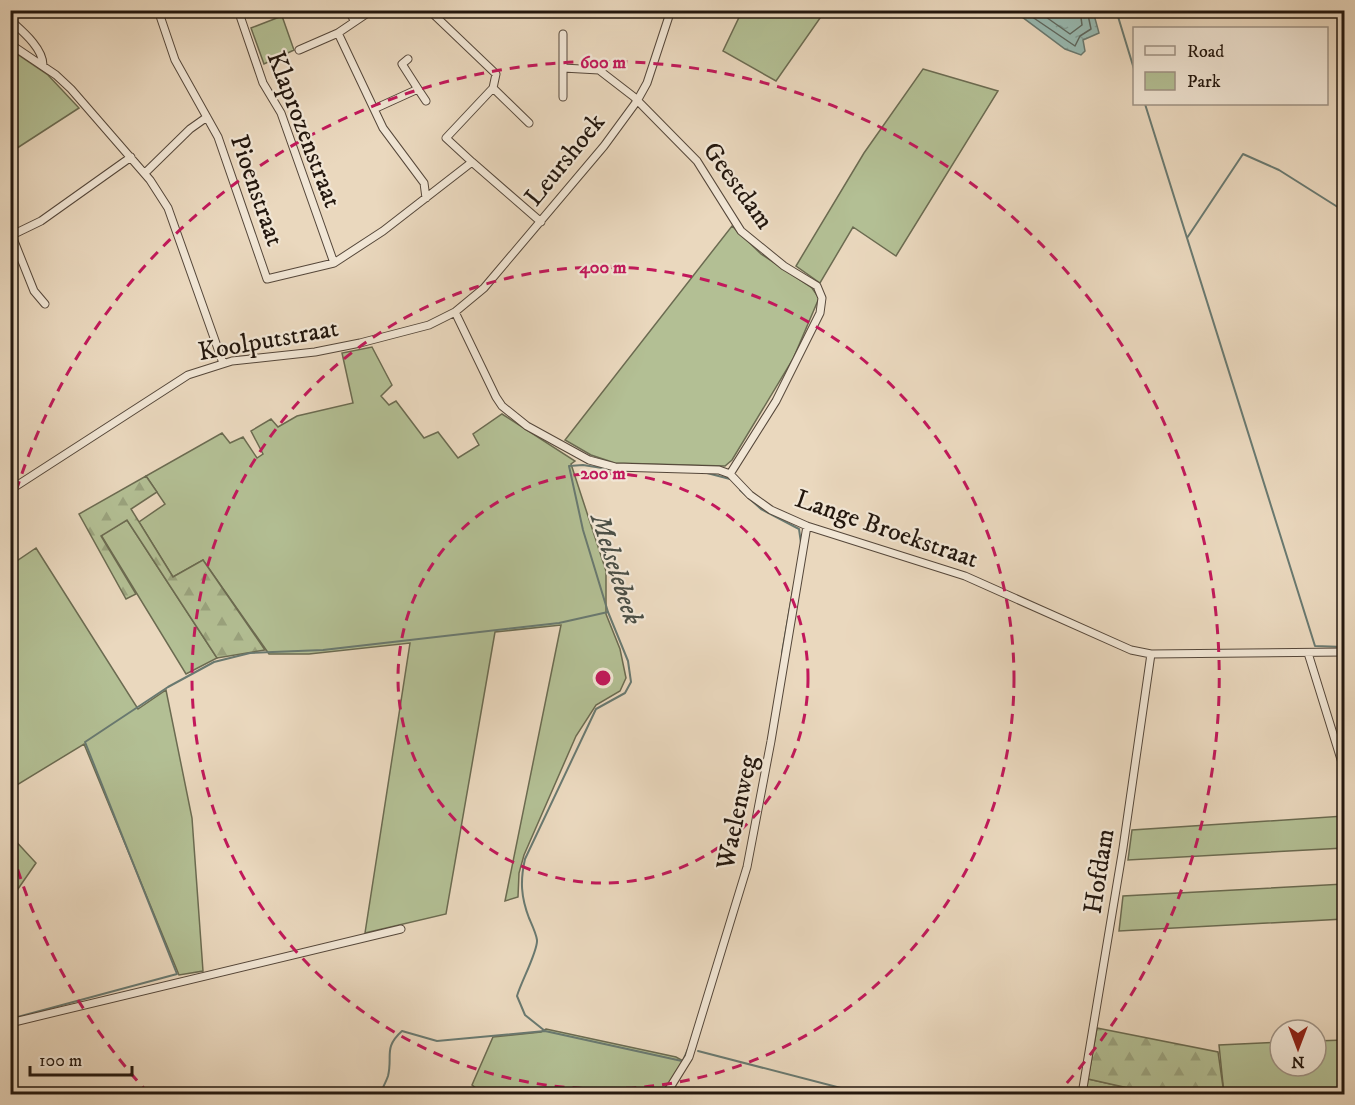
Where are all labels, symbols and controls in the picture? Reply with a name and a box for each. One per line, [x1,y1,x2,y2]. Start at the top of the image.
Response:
legend [1133,27,1328,105]
text: Road [1187,41,1224,63]
street label: Klaprozenstraat [259,47,349,213]
text: 600 m [580,52,627,74]
text: Park [1187,71,1221,93]
street label: Leurshoek [518,107,613,213]
street label: Pioenstraat [222,130,291,251]
street label: Geestdam [695,136,781,236]
text: 400 m [578,257,627,279]
street label: Koolputstraat [195,312,341,369]
text: 200 m [580,463,626,485]
street label: Lange Broekstraat [790,483,983,576]
water label: Melselebeek [582,508,650,630]
centre of rings [593,668,613,688]
street label: Waelenweg [709,752,766,873]
street label: Hofdam [1076,826,1122,916]
north arrow [1268,1018,1328,1078]
scale bar [30,1039,132,1077]
text: 100 m [39,1050,82,1072]
text: N [1291,1052,1305,1072]

